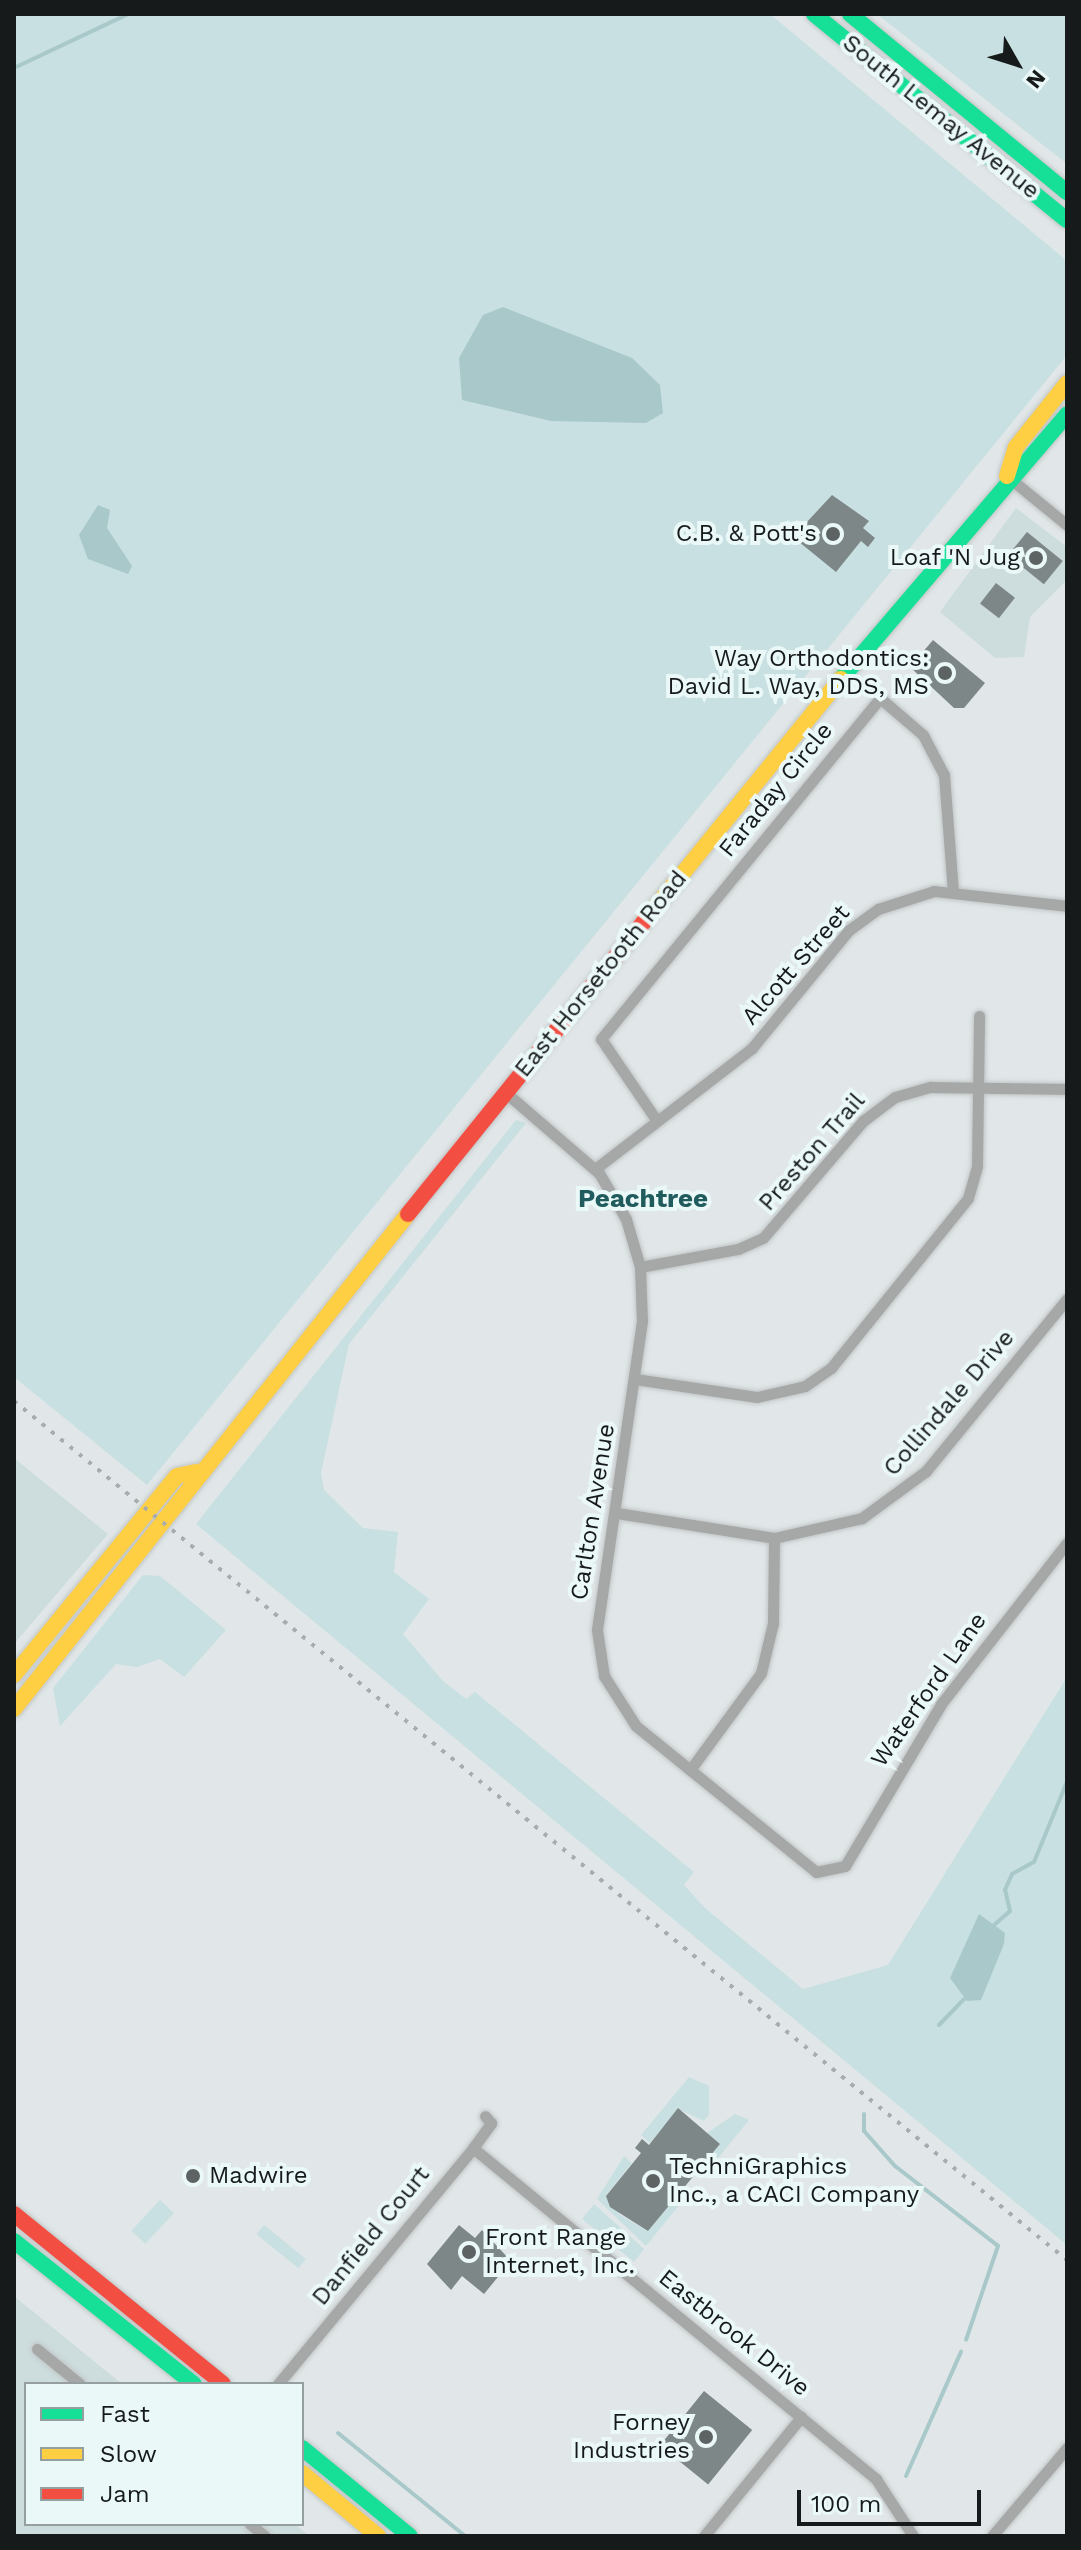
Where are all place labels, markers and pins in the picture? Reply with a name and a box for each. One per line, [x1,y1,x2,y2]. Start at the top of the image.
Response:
place label: C.B. & Pott's [676,520,817,548]
marker: C.B. & Pott's [824,525,842,543]
place label: Loaf 'N Jug [888,544,1020,572]
marker: Loaf 'N Jug [1027,549,1045,567]
place label: Way Orthodontics: David L. Way, DDS, MS [667,645,929,701]
marker: Way Orthodontics: David L. Way, DDS, MS [936,664,954,682]
place label: TechniGraphics Inc., a CACI Company [669,2153,920,2209]
place label: Madwire [209,2162,308,2190]
marker: Madwire [184,2167,202,2185]
marker: TechniGraphics Inc., a CACI Company [644,2172,662,2190]
place label: Front Range Internet, Inc. [485,2224,635,2280]
marker: Front Range Internet, Inc. [460,2243,478,2261]
place label: Forney Industries [573,2409,690,2465]
marker: Forney Industries [697,2428,715,2446]

